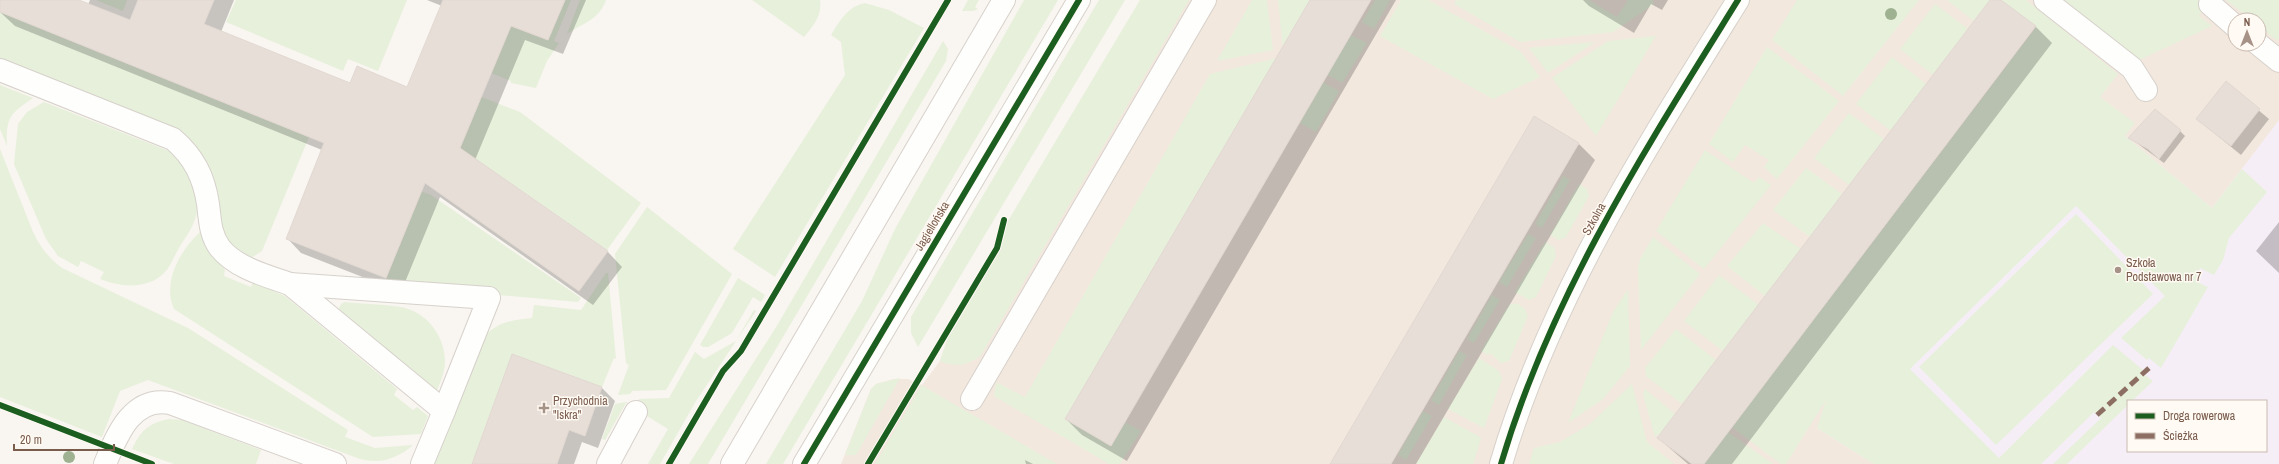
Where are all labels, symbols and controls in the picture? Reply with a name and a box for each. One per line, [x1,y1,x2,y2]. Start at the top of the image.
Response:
north arrow [2227,12,2267,52]
text: N [2244,15,2250,29]
street label: Jagiellońska [911,198,953,254]
street label: Szkolna [1579,199,1610,238]
place label: Szkoła Podstawowa nr 7 [2126,255,2202,285]
marker: Szkoła Podstawowa nr 7 [2113,265,2123,275]
place label: Przychodnia "Iskra" [553,393,608,423]
legend [2127,400,2267,452]
marker: Przychodnia "Iskra" [538,402,550,414]
text: Droga rowerowa [2163,408,2236,424]
scale bar [14,426,114,452]
text: Ścieżka [2163,428,2199,444]
text: 20 m [20,432,42,448]

